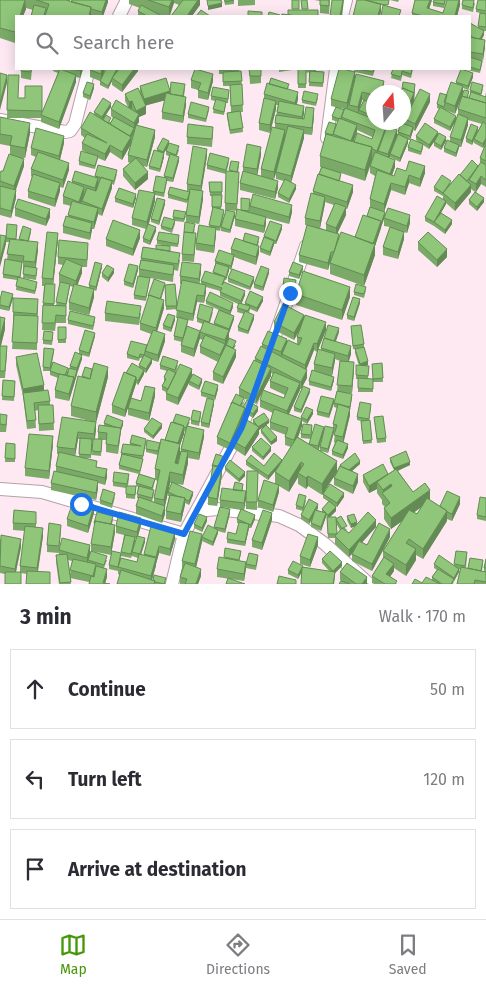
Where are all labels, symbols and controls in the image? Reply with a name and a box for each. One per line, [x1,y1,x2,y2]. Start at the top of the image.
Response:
search box [15,15,471,70]
icon: search [33,29,61,57]
text: Search here [73,31,174,54]
north arrow [366,85,411,130]
route end [279,282,302,305]
route start [70,493,93,516]
text: 3 min [20,604,72,630]
text: Walk · 170 m [379,607,466,626]
icon: ahead [21,675,49,703]
text: Continue [68,678,146,701]
text: 50 m [430,680,465,699]
icon: left [21,765,49,793]
text: Turn left [68,768,142,791]
text: 120 m [423,770,465,789]
icon: arrive [21,855,49,883]
text: Arrive at destination [68,858,247,881]
tab: Map [59,931,87,978]
tab: Directions [206,931,270,978]
tab: Saved [389,931,427,978]

